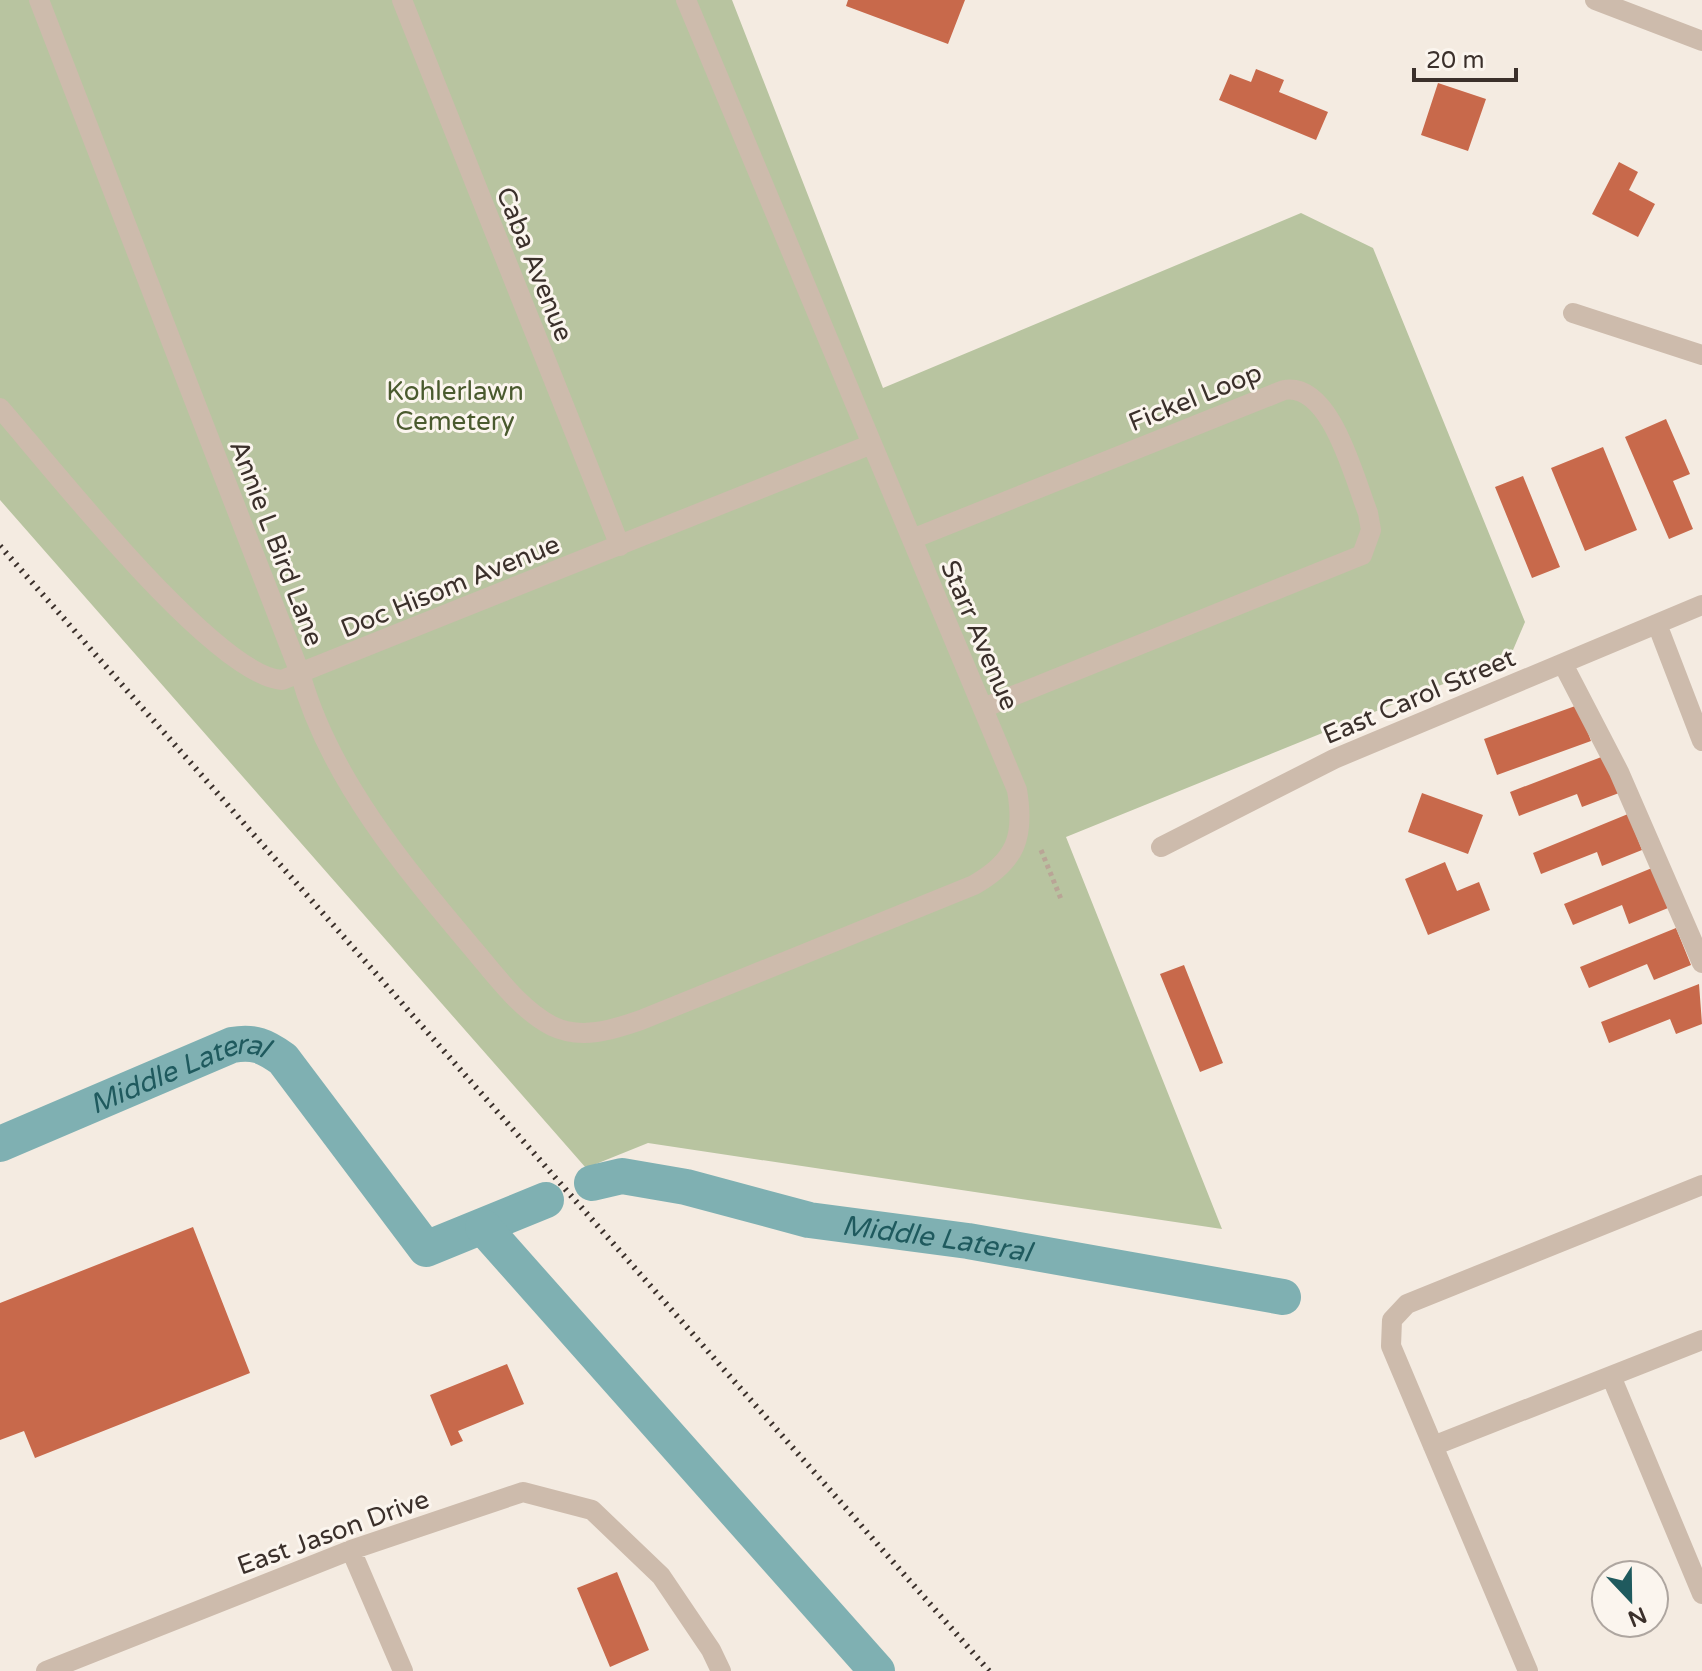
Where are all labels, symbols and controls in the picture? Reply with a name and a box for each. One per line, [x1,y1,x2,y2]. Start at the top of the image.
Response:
scale bar [1414,32,1516,82]
text: 20 m [1426,46,1484,75]
street label: Caba Avenue [490,183,580,346]
street label: Fickel Loop [1124,357,1266,438]
park label: Kohlerlawn Cemetery [386,376,524,437]
street label: Annie L Bird Lane [223,436,330,650]
street label: Doc Hisom Avenue [336,528,564,645]
street label: Starr Avenue [934,556,1025,715]
street label: East Carol Street [1318,642,1520,751]
water label: Middle Lateral [84,1027,277,1122]
water label: Middle Lateral [840,1209,1037,1270]
street label: East Jason Drive [233,1483,433,1582]
north arrow [1590,1559,1670,1639]
text: N [1624,1601,1650,1632]

